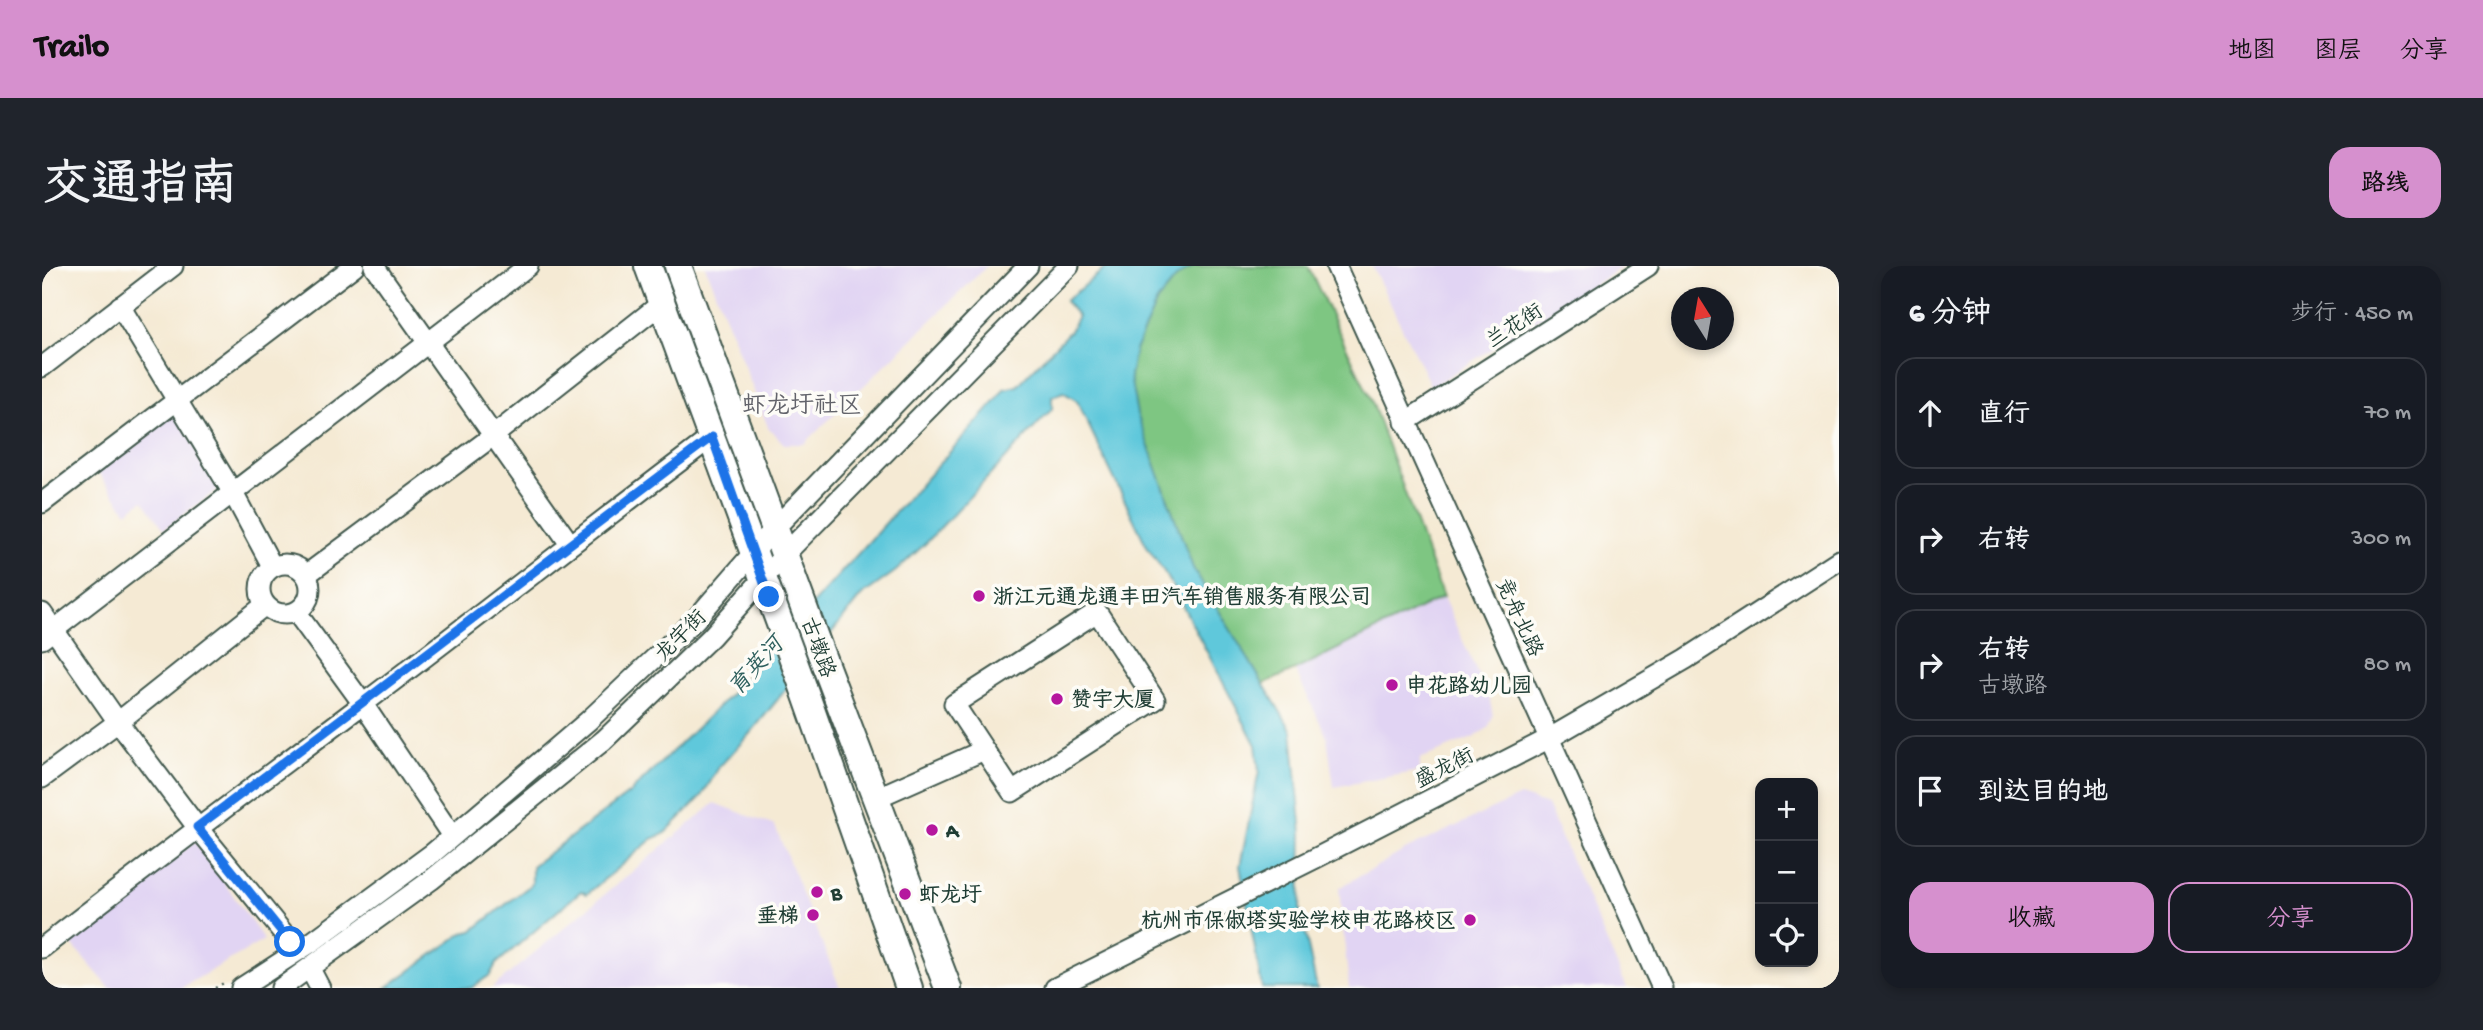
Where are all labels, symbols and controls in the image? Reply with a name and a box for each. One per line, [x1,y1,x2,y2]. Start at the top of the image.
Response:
text: Trailo [35,30,109,68]
text: 地图 [2228,38,2276,67]
text: 图层 [2314,38,2362,67]
text: 分享 [2400,38,2448,67]
button: 路线 [2329,147,2441,218]
text: 交通指南 [42,160,238,218]
north arrow [1671,287,1734,350]
text: 6 分钟 [1909,298,1991,333]
street label: 兰花街 [1482,299,1549,356]
text: 步行 · 450 m [2291,301,2413,328]
district label: 虾龙圩社区 [742,392,862,422]
icon: ahead [1911,394,1949,432]
text: 70 m [2364,400,2411,427]
text: 直行 [1978,401,2030,432]
icon: right [1911,520,1949,558]
text: 300 m [2351,526,2411,553]
text: 右转 [1978,527,2030,558]
street label: 竞舟北路 [1488,574,1548,662]
route end [753,581,784,612]
place label: 浙江元通龙通丰田汽车销售服务有限公司 [993,585,1371,612]
marker: 浙江元通龙通丰田汽车销售服务有限公司 [971,588,987,604]
street label: 龙宇街 [650,605,714,669]
street label: 古墩路 [793,614,840,682]
water label: 育英河 [724,629,793,702]
text: 右转 [1978,637,2030,668]
icon: right [1911,646,1949,684]
text: 80 m [2364,652,2411,679]
place label: 申花路幼儿园 [1406,674,1532,701]
text: 古墩路 [1978,674,2047,701]
marker: 申花路幼儿园 [1384,677,1400,693]
place label: 赞宇大厦 [1071,688,1155,715]
marker: 赞宇大厦 [1049,691,1065,707]
street label: 盛龙街 [1411,743,1479,796]
icon: arrive [1911,772,1949,810]
map controls [1755,778,1818,967]
button: + [1755,778,1818,841]
text: 到达目的地 [1978,779,2108,810]
place label: A [945,821,960,846]
marker: A [924,822,940,838]
button: − [1755,841,1818,904]
button: 收藏 [1909,882,2154,953]
button: 分享 [2168,882,2413,953]
place label: B [830,883,843,908]
place label: 虾龙圩 [919,883,982,910]
marker: B [809,884,825,900]
marker: 虾龙圩 [897,886,913,902]
place label: 垂梯 [757,904,799,931]
button: locate [1755,904,1818,967]
marker: 垂梯 [805,907,821,923]
place label: 杭州市保俶塔实验学校申花路校区 [1141,909,1456,936]
marker: 杭州市保俶塔实验学校申花路校区 [1462,912,1478,928]
route start [274,926,305,957]

